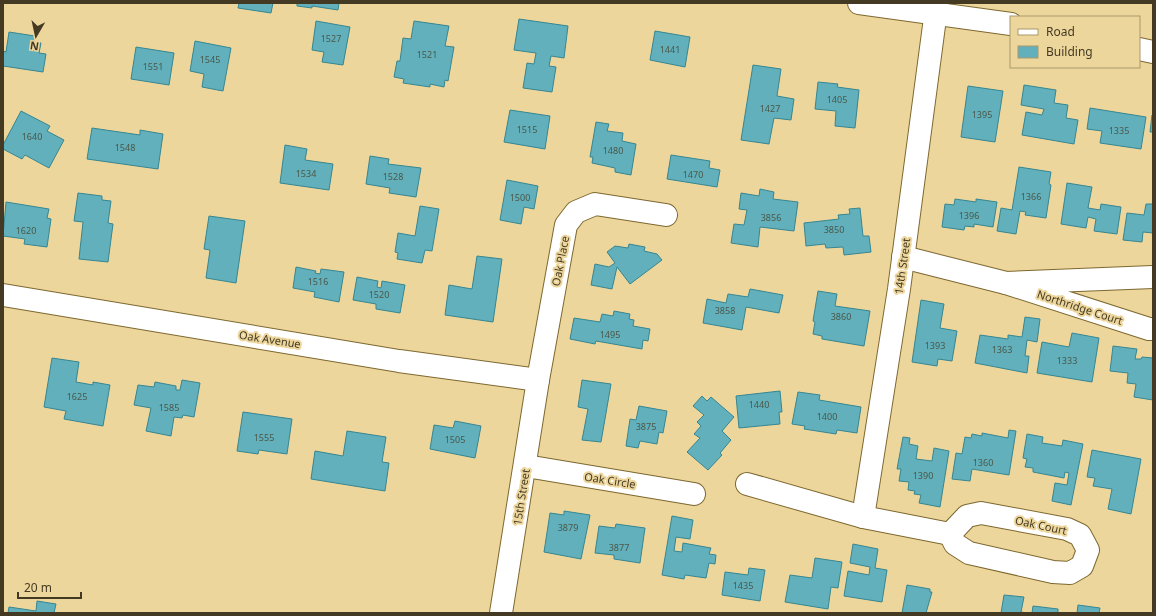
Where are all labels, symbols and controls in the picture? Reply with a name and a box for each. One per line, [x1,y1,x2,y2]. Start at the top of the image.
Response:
north arrow [16,16,56,56]
legend [1010,16,1140,68]
text: Road [1046,23,1075,40]
house number: 1527 [321,32,341,45]
text: N [29,38,40,54]
house number: 1441 [660,43,680,56]
text: Building [1046,43,1093,60]
house number: 1521 [417,48,437,61]
house number: 1545 [200,53,220,66]
house number: 1551 [143,60,163,73]
house number: 1405 [827,93,847,106]
house number: 1427 [760,102,780,115]
house number: 1395 [972,108,992,121]
house number: 1515 [517,123,537,136]
house number: 1335 [1109,124,1129,137]
house number: 1640 [22,130,42,143]
house number: 1548 [115,141,135,154]
house number: 1480 [603,144,623,157]
house number: 1534 [296,167,316,180]
house number: 1470 [683,168,703,181]
house number: 1528 [383,170,403,183]
house number: 1366 [1021,190,1041,203]
house number: 1500 [510,191,530,204]
house number: 1396 [959,209,979,222]
house number: 3856 [761,211,781,224]
house number: 3850 [824,223,844,236]
house number: 1620 [16,224,36,237]
street label: Oak Place [548,235,572,287]
street label: 14th Street [891,237,913,295]
house number: 1516 [308,275,328,288]
street label: Northridge Court [1035,286,1125,328]
house number: 1520 [369,288,389,301]
house number: 3858 [715,304,735,317]
house number: 3860 [831,310,851,323]
street label: Oak Avenue [238,327,302,351]
house number: 1495 [600,328,620,341]
house number: 1393 [925,339,945,352]
house number: 1363 [992,343,1012,356]
house number: 1333 [1057,354,1077,367]
house number: 1625 [67,390,87,403]
house number: 1440 [749,398,769,411]
house number: 1585 [159,401,179,414]
house number: 1400 [817,410,837,423]
house number: 3875 [636,420,656,433]
house number: 1555 [254,431,274,444]
house number: 1505 [445,433,465,446]
house number: 1360 [973,456,993,469]
street label: 15th Street [509,468,533,526]
street label: Oak Circle [583,469,637,491]
house number: 1390 [913,469,933,482]
street label: Oak Court [1014,512,1068,538]
house number: 3879 [558,521,578,534]
house number: 3877 [609,541,629,554]
scale bar [18,574,81,600]
text: 20 m [24,579,52,596]
house number: 1435 [733,579,753,592]

